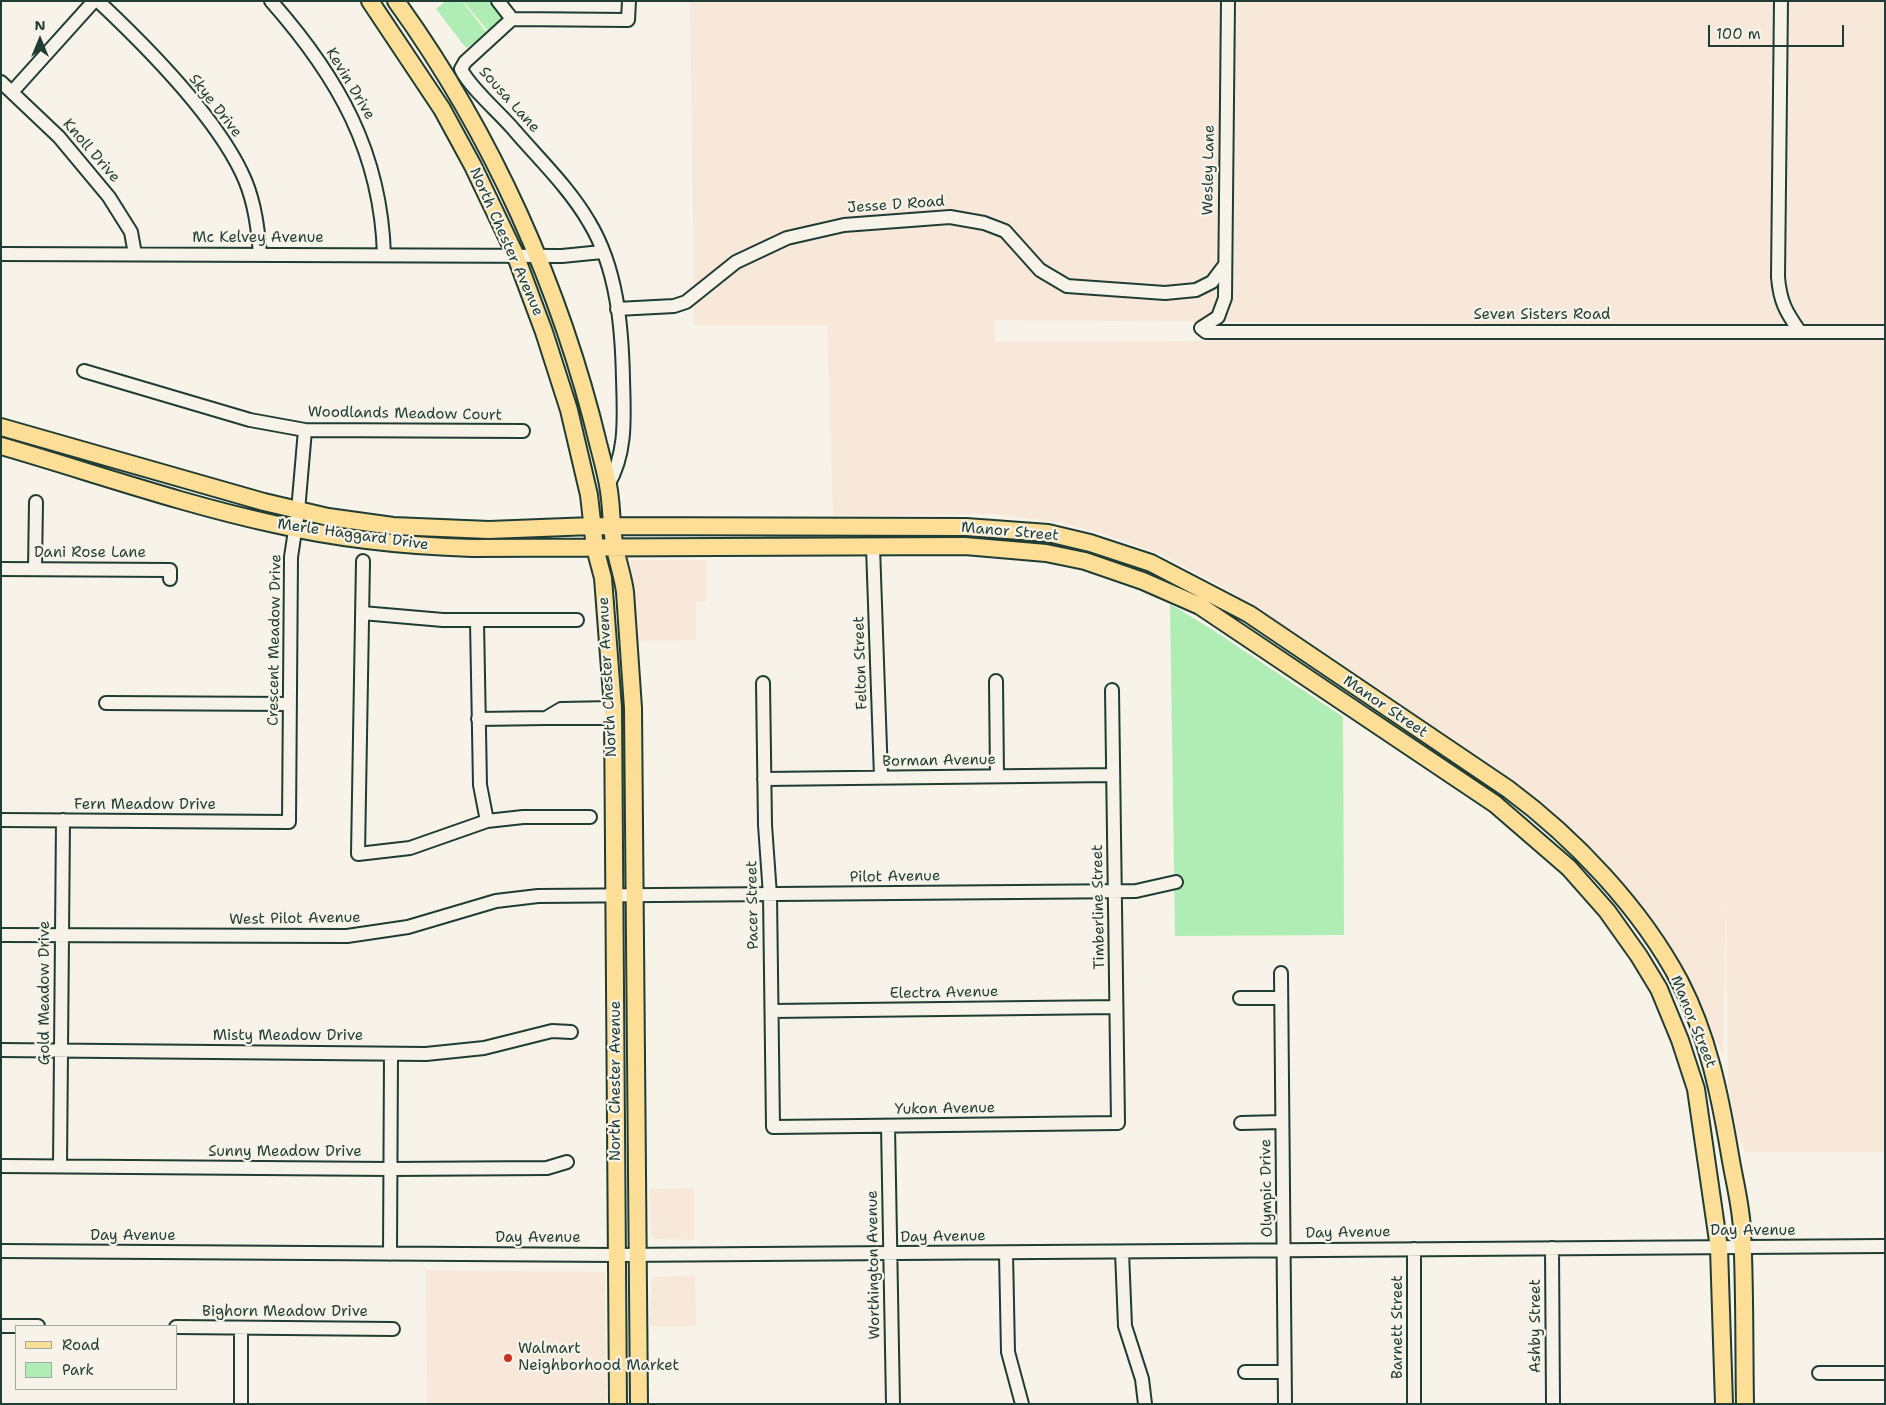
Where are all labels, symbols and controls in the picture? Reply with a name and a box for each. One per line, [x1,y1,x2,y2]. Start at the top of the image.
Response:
north arrow [15,15,65,65]
scale bar [1711,15,1847,47]
text: N [34,16,46,34]
text: 100 m [1716,24,1761,44]
street label: Kevin Drive [322,45,378,123]
street label: Sousa Lane [475,63,543,137]
street label: Skye Drive [185,71,245,141]
street label: Knoll Drive [59,116,123,186]
street label: Wesley Lane [1199,124,1219,216]
street label: North Chester Avenue [465,165,547,319]
street label: Jesse D Road [847,193,945,217]
street label: Mc Kelvey Avenue [192,229,324,247]
street label: Seven Sisters Road [1473,306,1611,324]
street label: Woodlands Meadow Court [308,403,502,425]
street label: Merle Haggard Drive [276,515,430,555]
street label: Manor Street [960,519,1060,545]
street label: Dani Rose Lane [34,544,146,562]
street label: Crescent Meadow Drive [265,554,285,726]
street label: North Chester Avenue [595,596,621,758]
street label: Felton Street [850,616,872,710]
street label: Manor Street [1339,672,1431,742]
street label: Borman Avenue [882,751,996,771]
street label: Fern Meadow Drive [74,796,216,814]
street label: Timberline Street [1089,844,1109,970]
street label: Pacer Street [743,860,763,950]
street label: Pilot Avenue [850,867,940,887]
street label: West Pilot Avenue [229,909,361,929]
street label: Gold Meadow Drive [36,921,54,1065]
street label: Manor Street [1666,973,1720,1071]
street label: Electra Avenue [889,983,999,1003]
street label: North Chester Avenue [607,1001,625,1161]
street label: Misty Meadow Drive [213,1027,363,1045]
street label: Yukon Avenue [895,1099,995,1119]
street label: Olympic Drive [1257,1139,1277,1237]
street label: Sunny Meadow Drive [208,1143,362,1161]
street label: Worthington Avenue [864,1190,884,1340]
street label: Day Avenue [1710,1222,1796,1240]
street label: Day Avenue [1305,1223,1391,1243]
street label: Day Avenue [90,1227,176,1245]
street label: Day Avenue [900,1227,986,1247]
street label: Day Avenue [495,1229,581,1247]
street label: Barnett Street [1389,1275,1407,1379]
street label: Ashby Street [1527,1279,1545,1373]
street label: Bighorn Meadow Drive [202,1303,368,1321]
legend [15,1325,178,1390]
text: Road [62,1335,100,1355]
place label: Walmart Neighborhood Market [518,1340,679,1375]
marker: Walmart Neighborhood Market [502,1352,514,1364]
text: Park [62,1360,94,1380]

